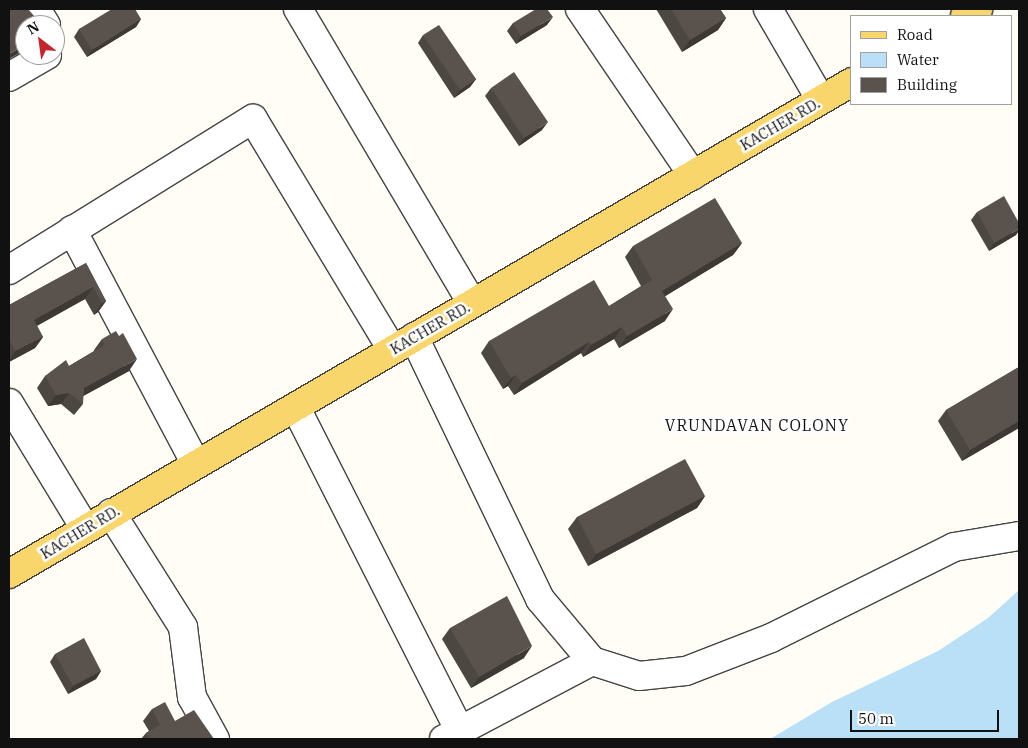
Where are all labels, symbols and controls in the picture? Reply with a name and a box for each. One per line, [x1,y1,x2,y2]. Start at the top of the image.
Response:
north arrow [15,15,65,65]
legend [850,15,1013,105]
text: N [24,17,42,38]
text: Road [897,25,933,44]
text: Water [897,50,939,69]
text: Building [897,75,957,94]
street label: KACHER RD. [737,94,823,154]
street label: KACHER RD. [387,298,473,358]
district label: VRUNDAVAN COLONY [663,415,851,435]
street label: KACHER RD. [37,501,123,563]
scale bar [853,700,1002,732]
text: 50 m [858,709,894,728]

